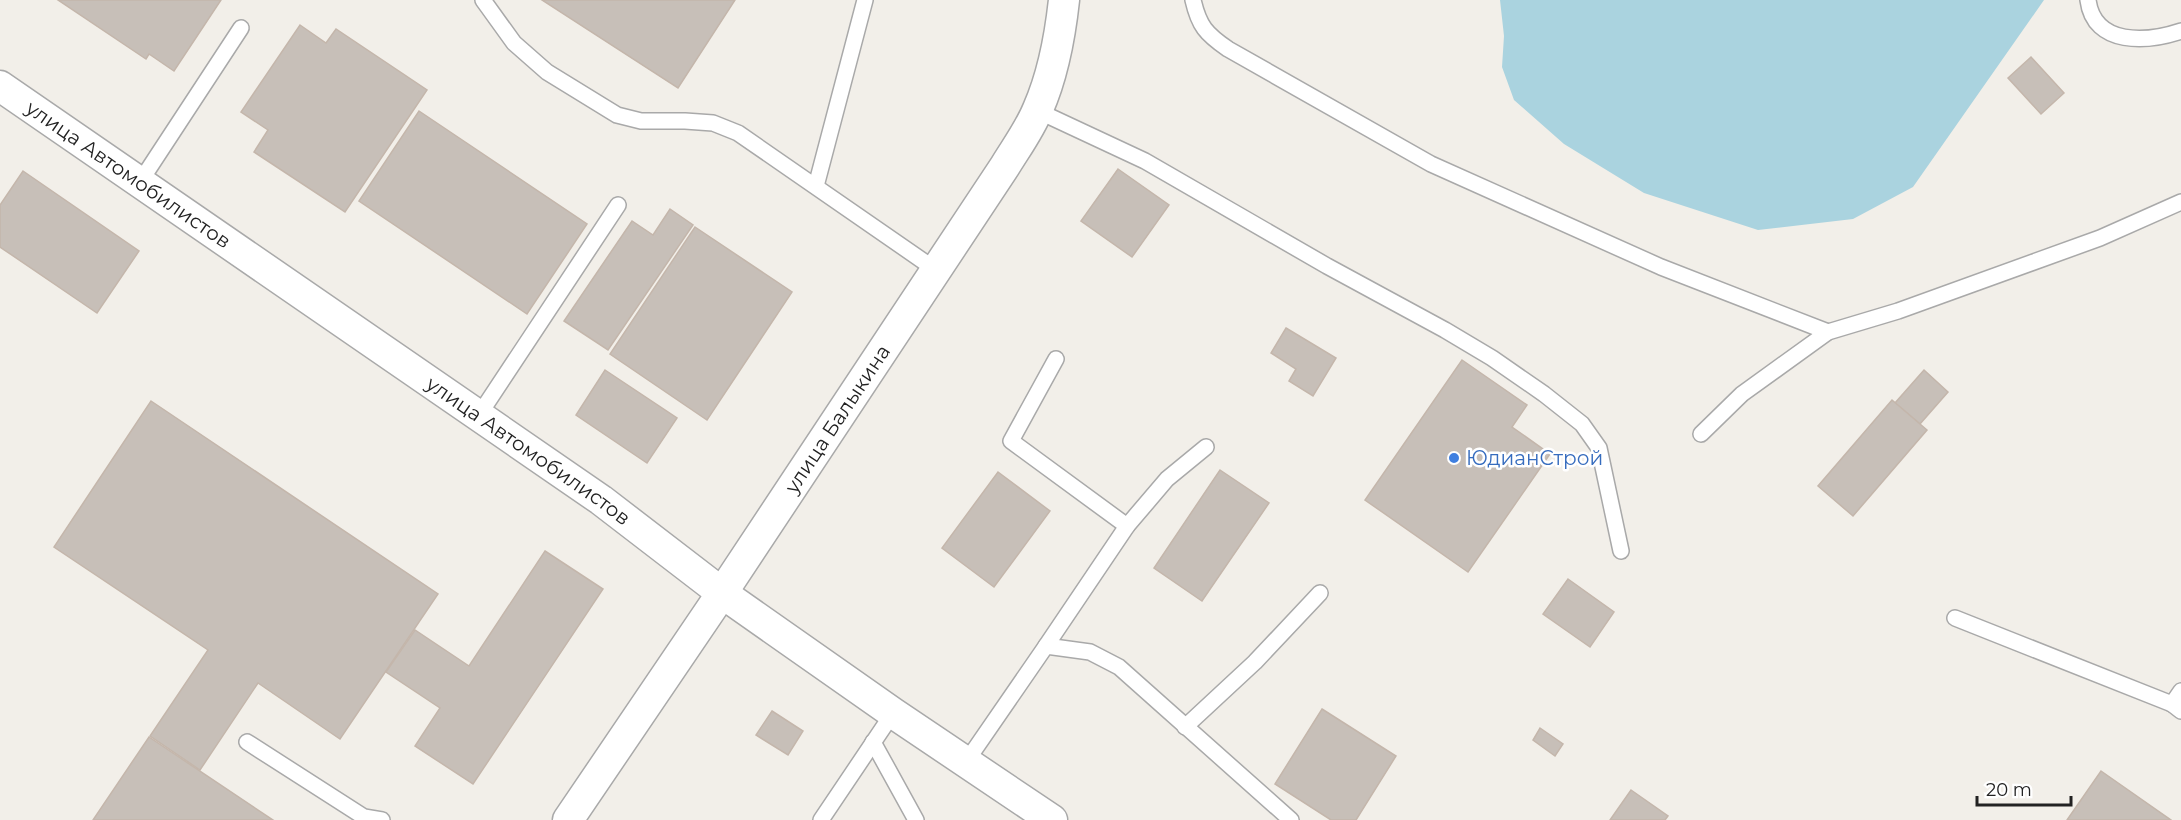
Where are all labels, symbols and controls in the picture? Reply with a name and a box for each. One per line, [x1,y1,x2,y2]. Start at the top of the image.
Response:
street label: улица Автомобилистов [21,95,235,253]
street label: улица Балыкина [779,340,895,499]
street label: улица Автомобилистов [421,371,635,530]
place label: ЮдианСтрой [1466,446,1603,470]
marker: ЮдианСтрой [1447,451,1461,465]
scale bar [1977,769,2072,807]
text: 20 m [1986,779,2032,801]

